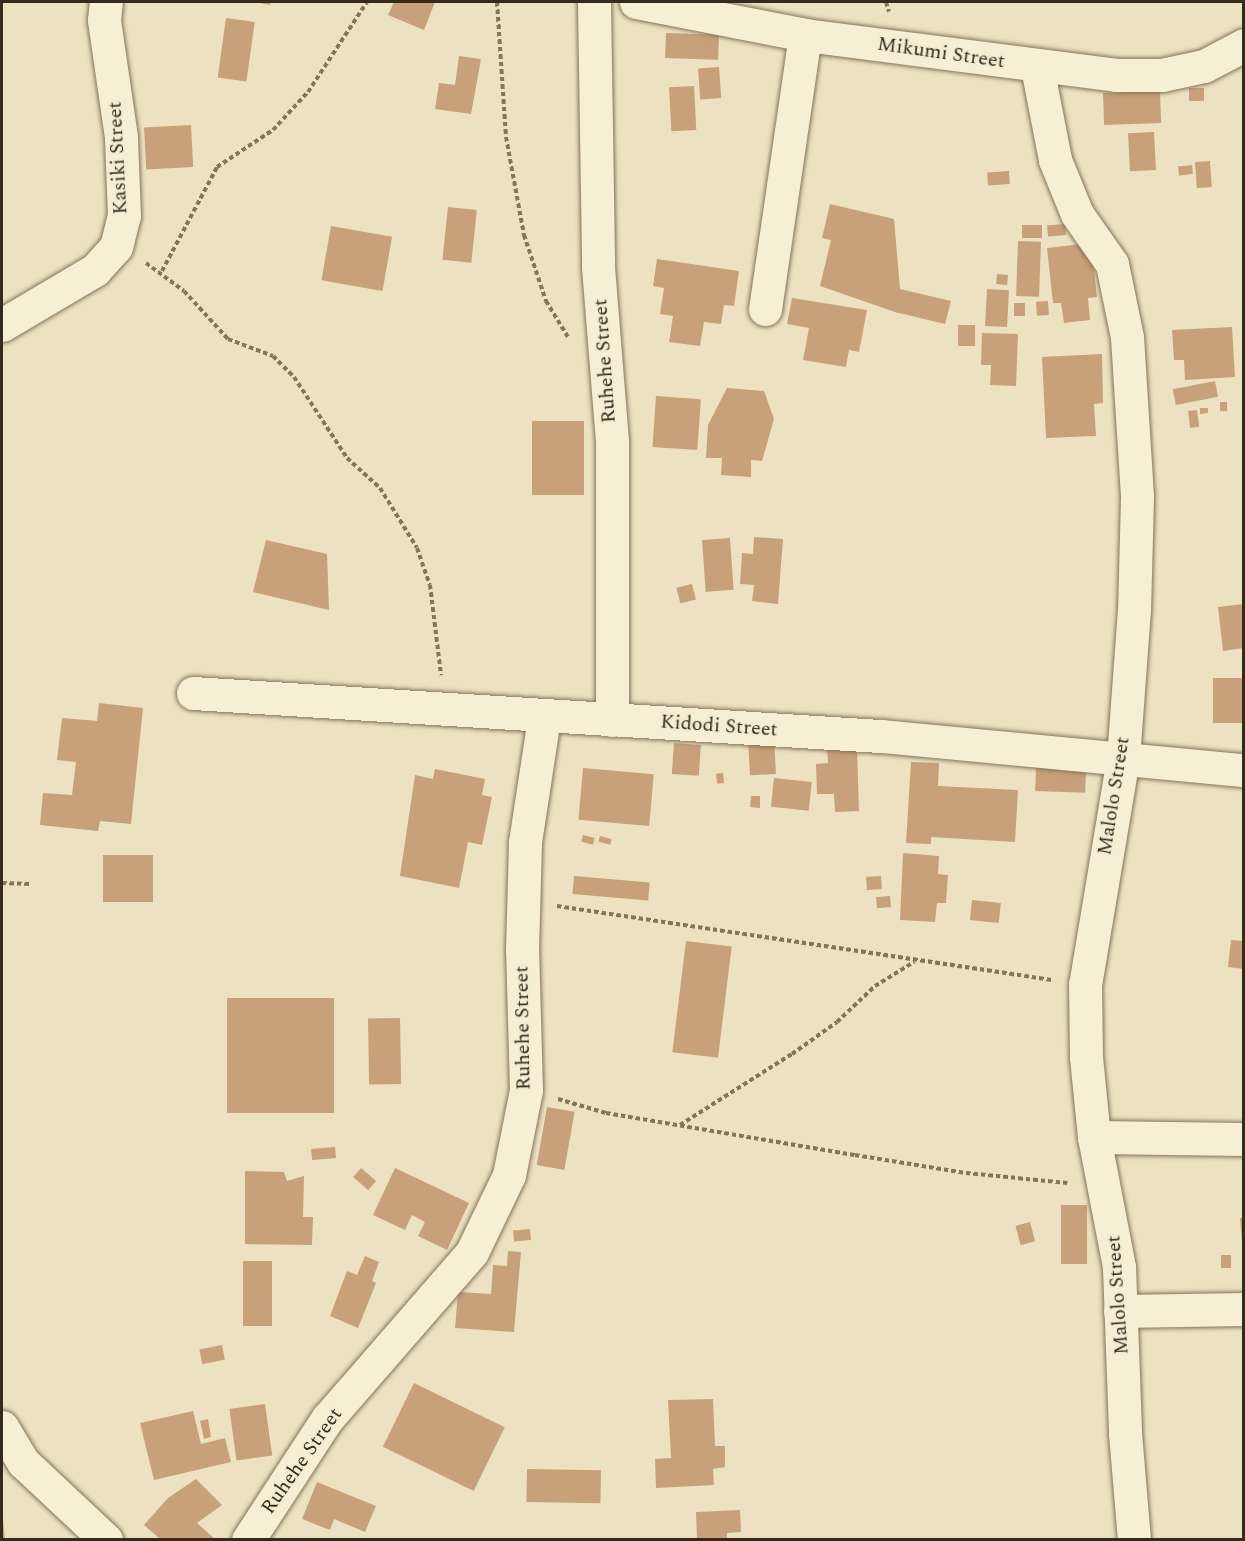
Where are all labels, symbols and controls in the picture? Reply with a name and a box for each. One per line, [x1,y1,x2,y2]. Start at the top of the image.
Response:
street label: Mikumi Street [876,32,1006,74]
street label: Kasiki Street [103,101,133,215]
street label: Ruhehe Street [589,298,621,424]
street label: Kidodi Street [660,710,778,742]
street label: Malolo Street [1093,735,1135,857]
street label: Ruhehe Street [510,966,536,1090]
street label: Malolo Street [1102,1234,1134,1356]
street label: Ruhehe Street [256,1403,348,1519]

